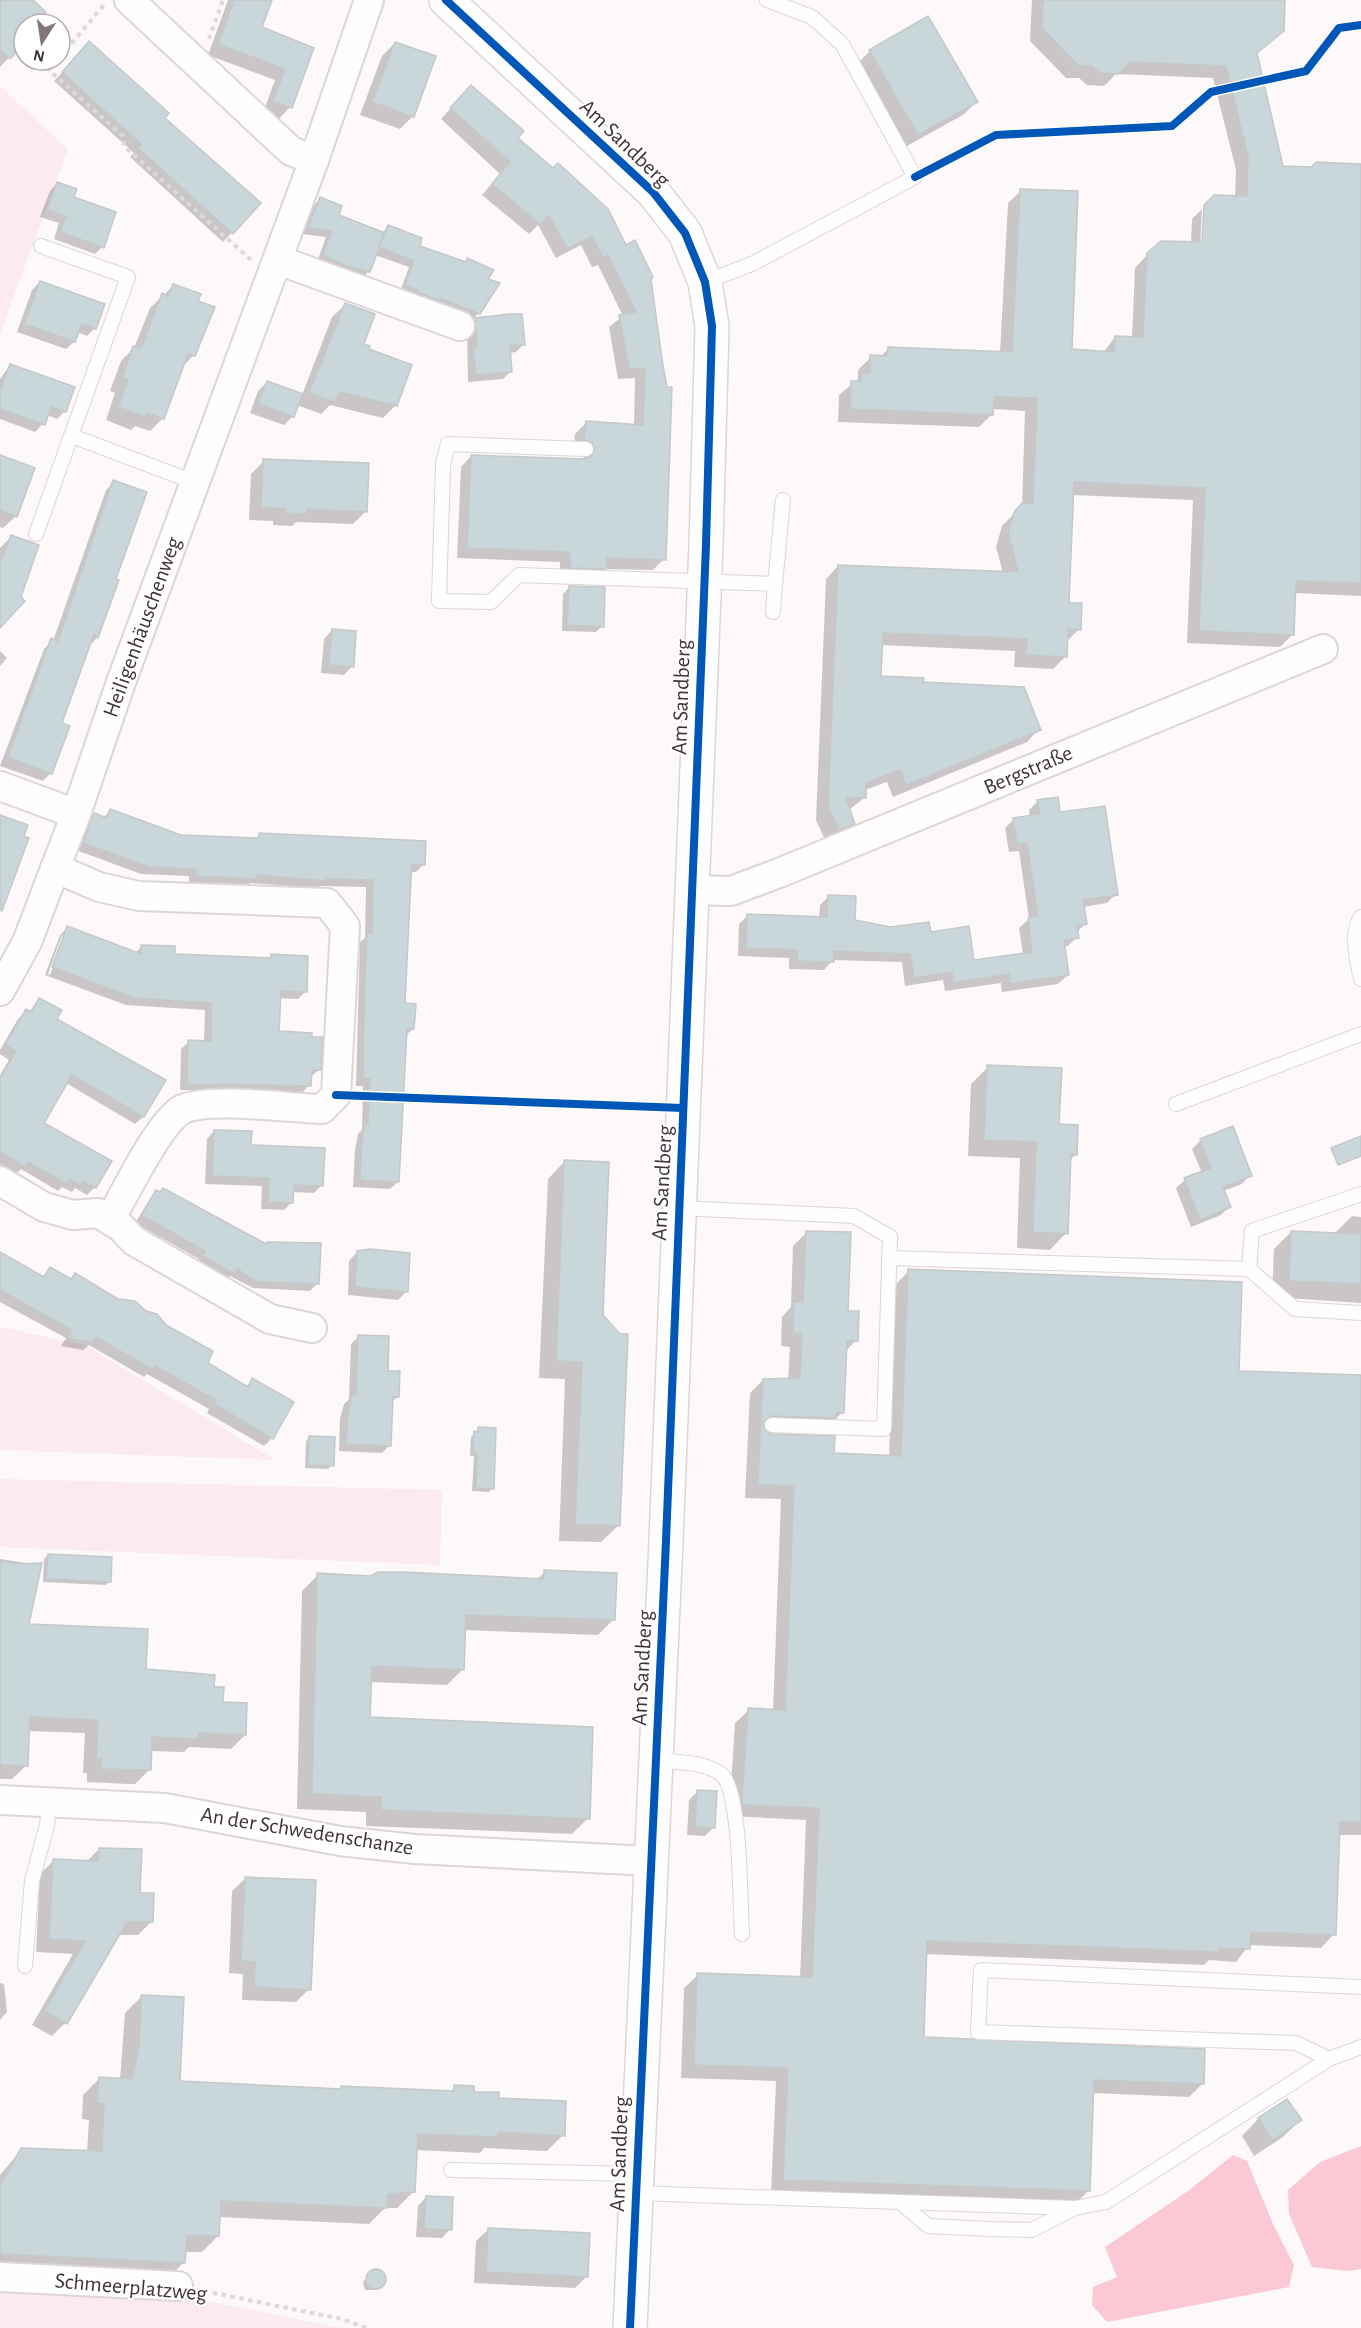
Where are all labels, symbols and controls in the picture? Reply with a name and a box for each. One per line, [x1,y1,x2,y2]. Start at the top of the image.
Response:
north arrow [12,12,72,72]
text: N [32,47,46,65]
street label: Am Sandberg [576,95,674,191]
street label: Heiligenhäuschenweg [99,534,185,720]
street label: Am Sandberg [668,639,694,755]
street label: Bergstraße [980,741,1076,799]
street label: Am Sandberg [648,1124,676,1241]
street label: Am Sandberg [628,1609,656,1726]
street label: An der Schwedenschanze [199,1803,415,1859]
street label: Am Sandberg [606,2096,632,2212]
street label: Schmeerplatzweg [54,2269,208,2305]

